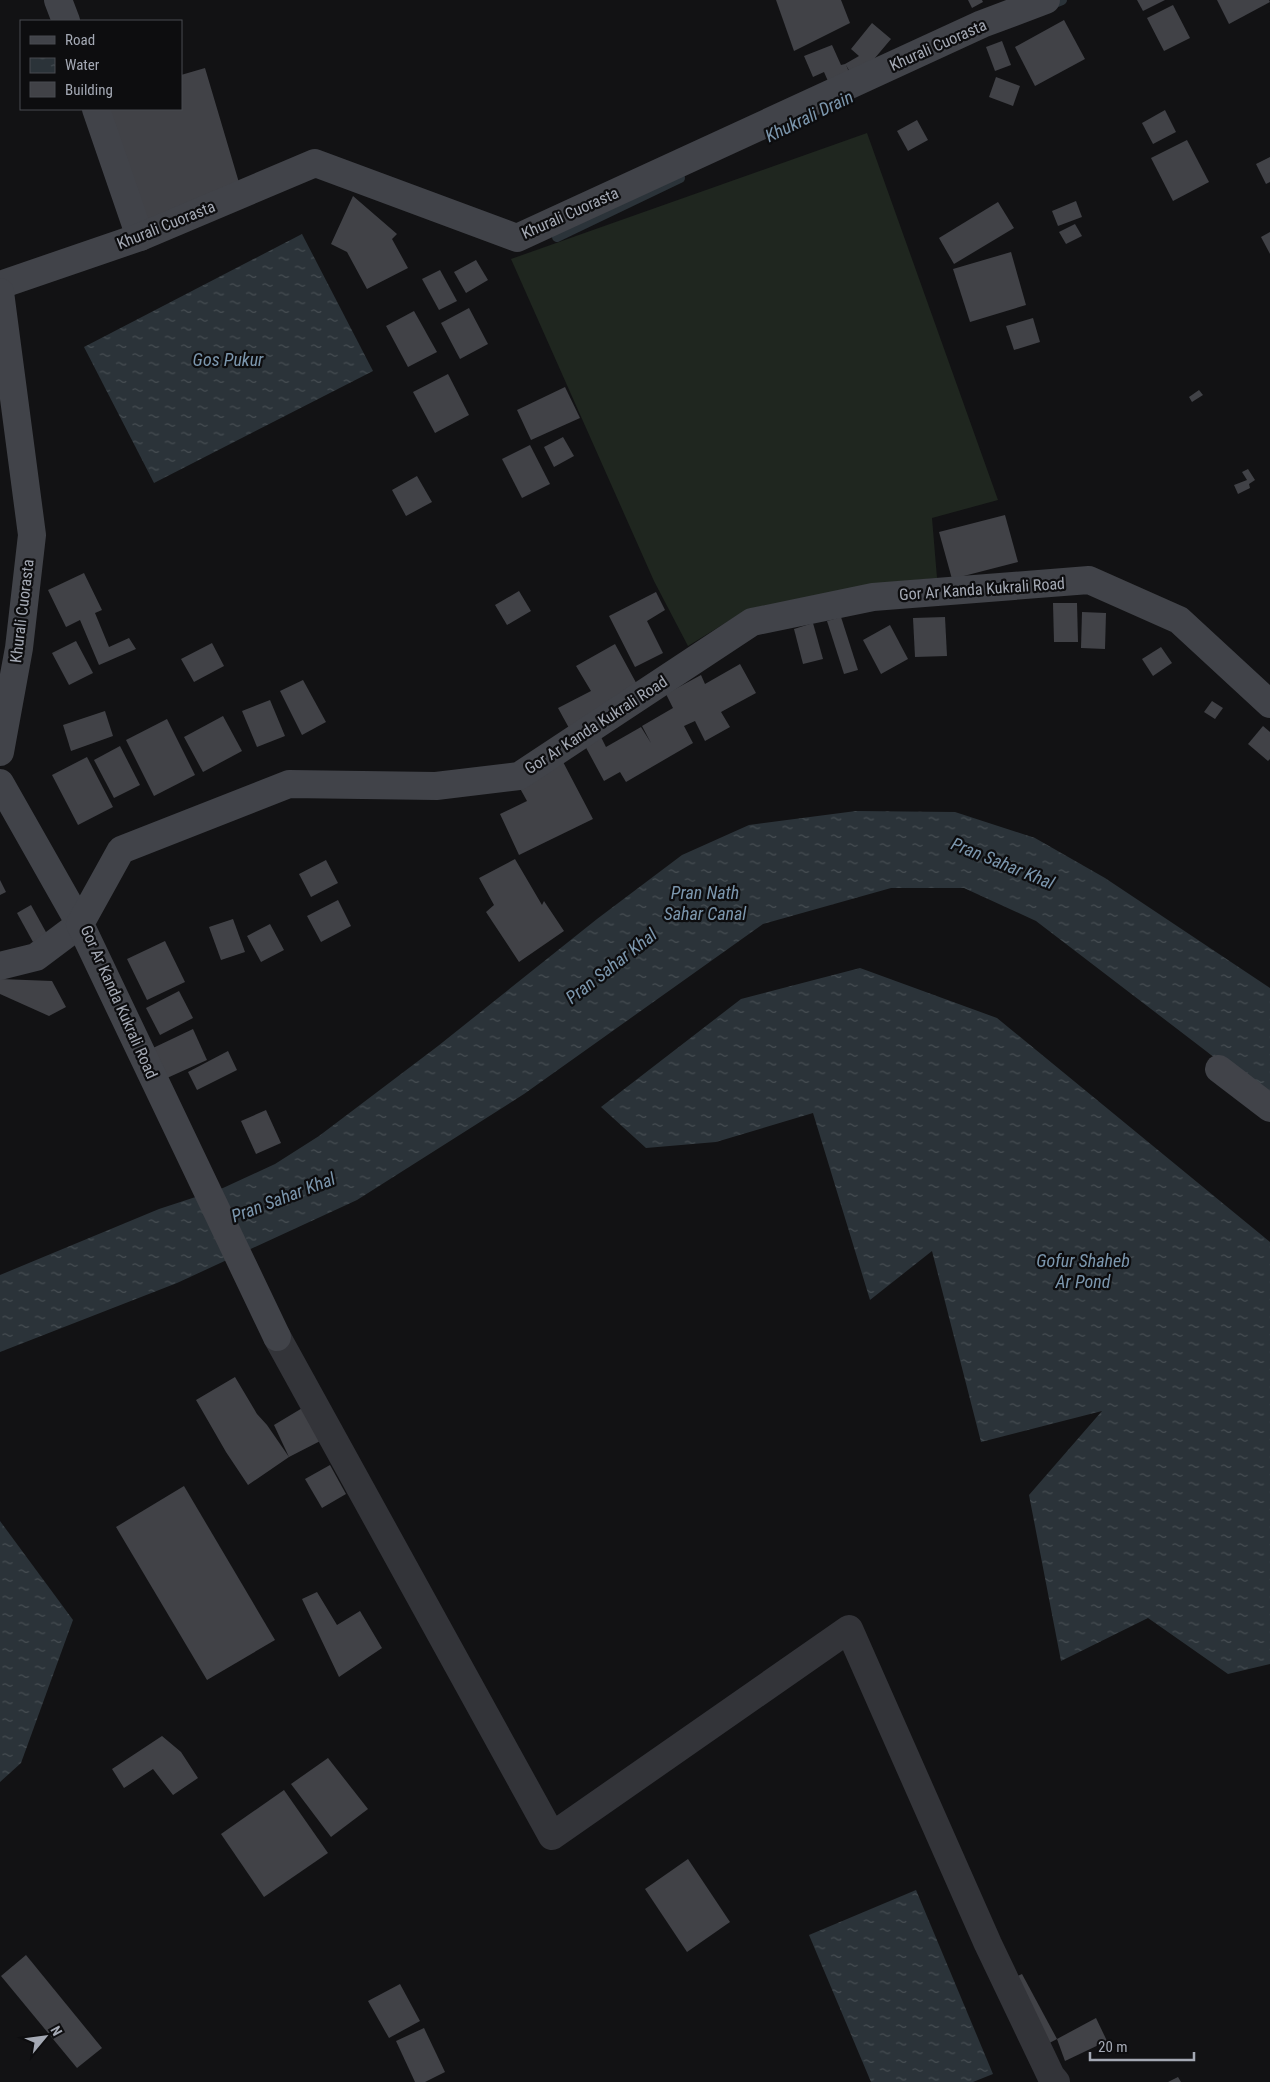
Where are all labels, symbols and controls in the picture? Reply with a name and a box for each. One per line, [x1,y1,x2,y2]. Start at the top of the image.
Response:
street label: Khurali Cuorasta [887,15,989,75]
legend [20,20,182,110]
text: Road [65,31,95,49]
text: Water [65,56,100,74]
text: Building [65,81,113,99]
water label: Khukrali Drain [761,86,857,146]
street label: Khurali Cuorasta [519,183,621,243]
street label: Khurali Cuorasta [114,197,218,253]
water label: Gos Pukur [193,349,264,370]
street label: Khurali Cuorasta [6,558,38,664]
street label: Gor Ar Kanda Kukrali Road [899,574,1065,604]
street label: Gor Ar Kanda Kukrali Road [521,672,671,778]
water label: Pran Sahar Khal [948,833,1059,894]
water label: Pran Nath Sahar Canal [664,882,747,924]
street label: Gor Ar Kanda Kukrali Road [77,922,161,1082]
water label: Pran Sahar Khal [561,923,661,1008]
water label: Pran Sahar Khal [228,1167,339,1226]
water label: Gofur Shaheb Ar Pond [1036,1250,1130,1292]
north arrow [20,2012,70,2062]
text: N [47,2023,65,2038]
scale bar [1090,2030,1194,2062]
text: 20 m [1098,2038,1128,2056]

